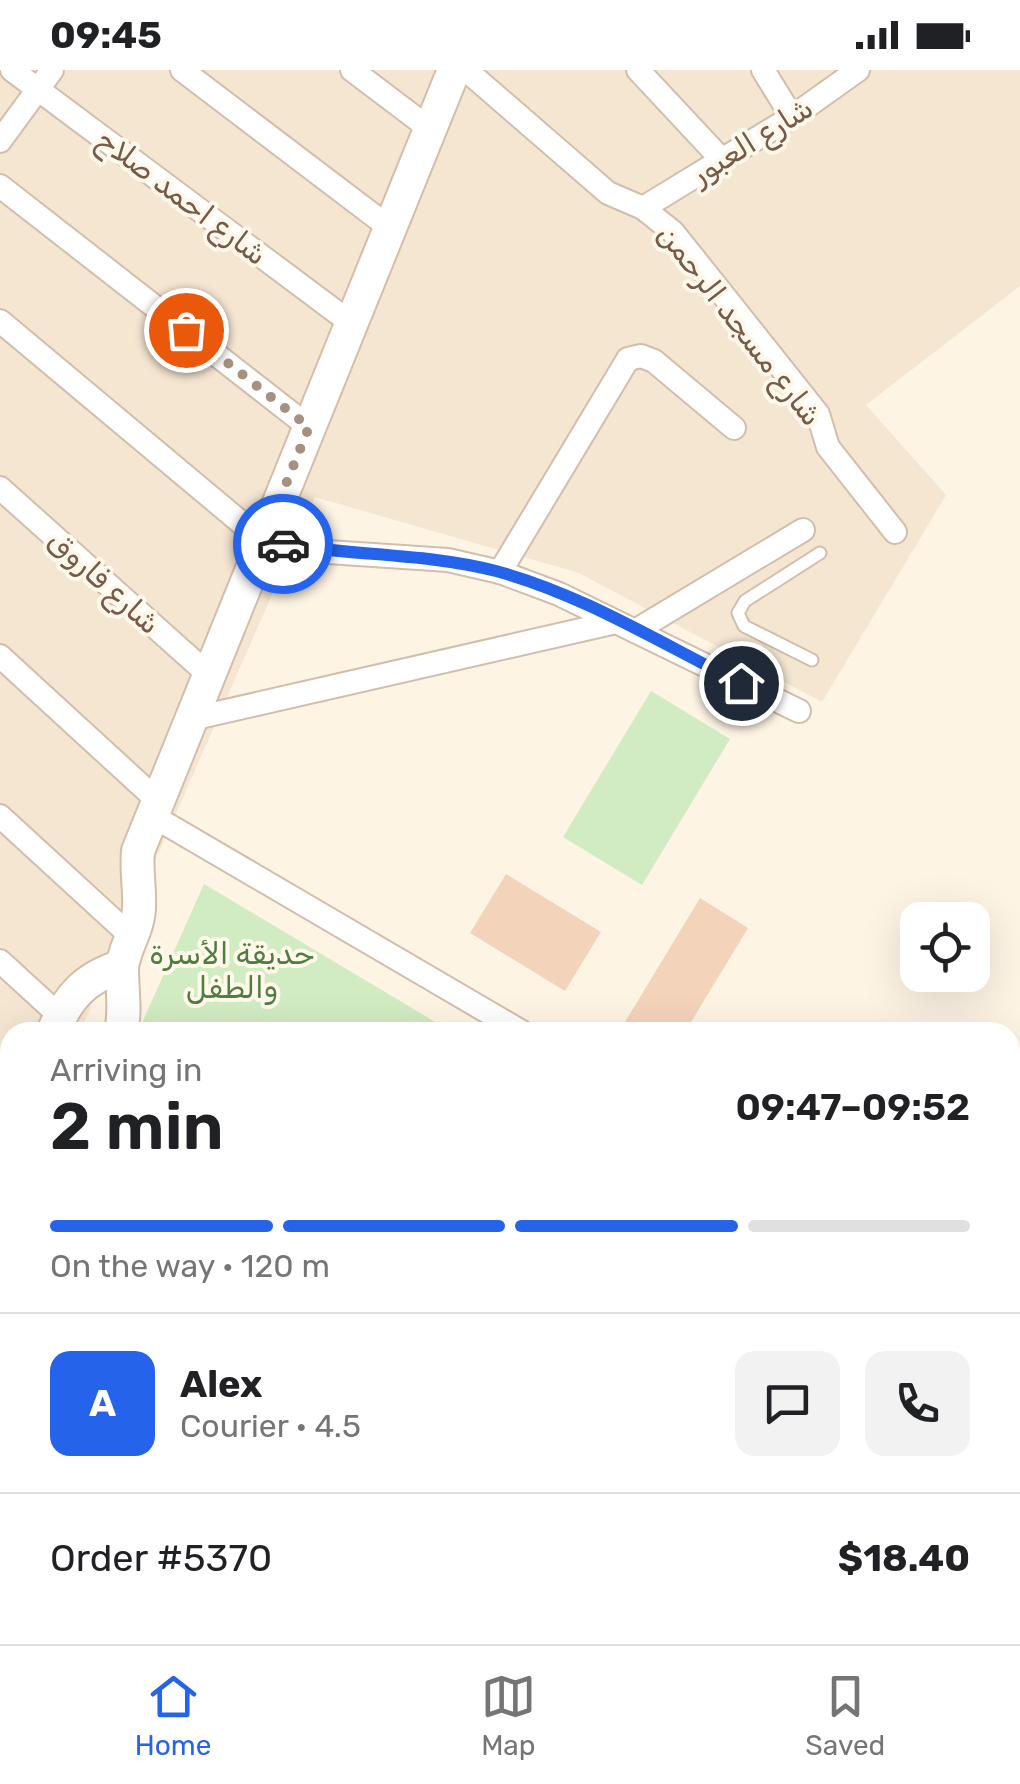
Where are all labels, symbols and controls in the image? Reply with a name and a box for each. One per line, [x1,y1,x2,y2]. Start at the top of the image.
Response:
text: 09:45 [50,12,162,58]
street label: شارع العبور [683,89,821,195]
street label: شارع احمد صلاح [89,121,274,274]
street label: شارع مسجد الرحمن [648,217,830,434]
pin [144,288,229,373]
icon: bag [159,303,214,358]
courier [233,494,333,594]
icon: car [256,517,311,572]
street label: شارع فاروق [39,522,168,643]
pin [699,641,784,726]
icon: home [714,656,769,711]
map controls [900,902,990,992]
button: locate [900,902,990,992]
park label: حديقة الأسرة والطفل [149,936,315,1006]
text: Arriving in [50,1051,202,1089]
text: 09:47–09:52 [736,1084,970,1130]
text: 2 min [50,1088,224,1165]
text: On the way · 120 m [50,1247,330,1285]
button: chat [735,1351,840,1456]
button: phone [865,1351,970,1456]
text: Alex [180,1361,262,1407]
text: A [89,1380,116,1426]
text: Courier · 4.5 [180,1407,361,1445]
text: Order #5370 [50,1535,272,1581]
text: $18.40 [838,1535,970,1581]
tab: Home [135,1669,211,1762]
tab: Map [481,1669,536,1762]
tab: Saved [805,1669,885,1762]

